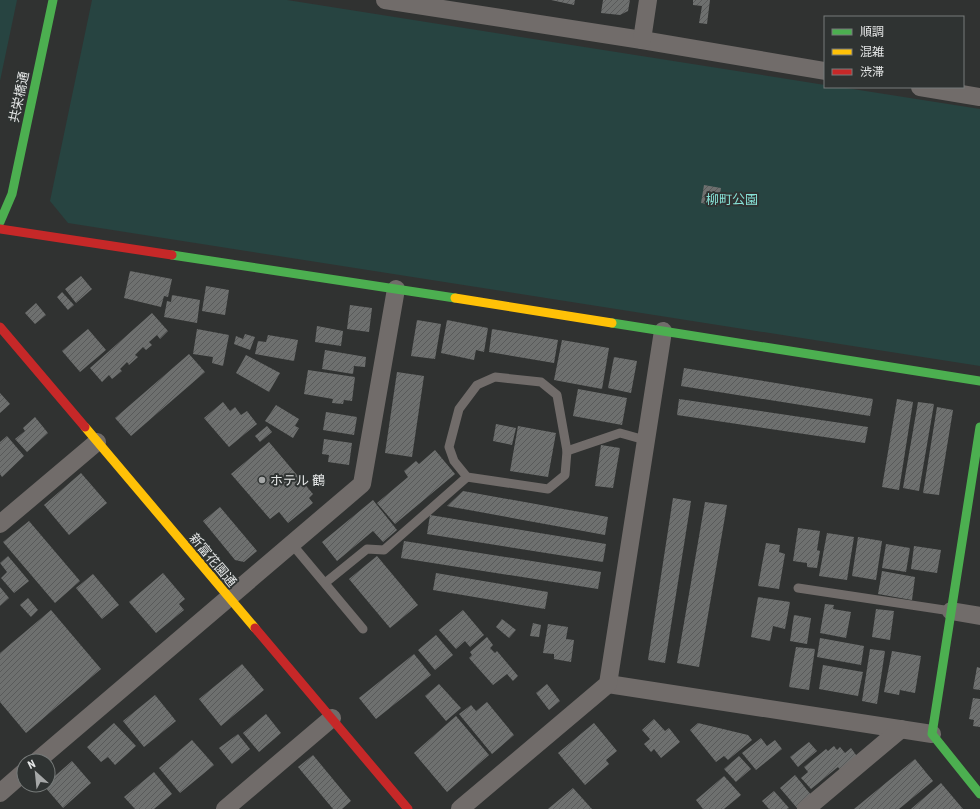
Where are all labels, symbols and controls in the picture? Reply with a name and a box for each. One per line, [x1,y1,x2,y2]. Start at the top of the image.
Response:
legend [824,16,964,88]
text: 順調 [860,25,884,39]
text: 混雑 [860,45,884,59]
text: 渋滞 [860,65,884,79]
street label: 共栄橋通 [6,70,32,124]
park label: 柳町公園 [706,192,758,207]
place label: ホテル 鶴 [270,473,325,488]
marker: ホテル 鶴 [257,475,267,485]
street label: 新富花園通 [186,530,240,590]
north arrow [16,753,56,793]
text: N [26,757,38,772]

